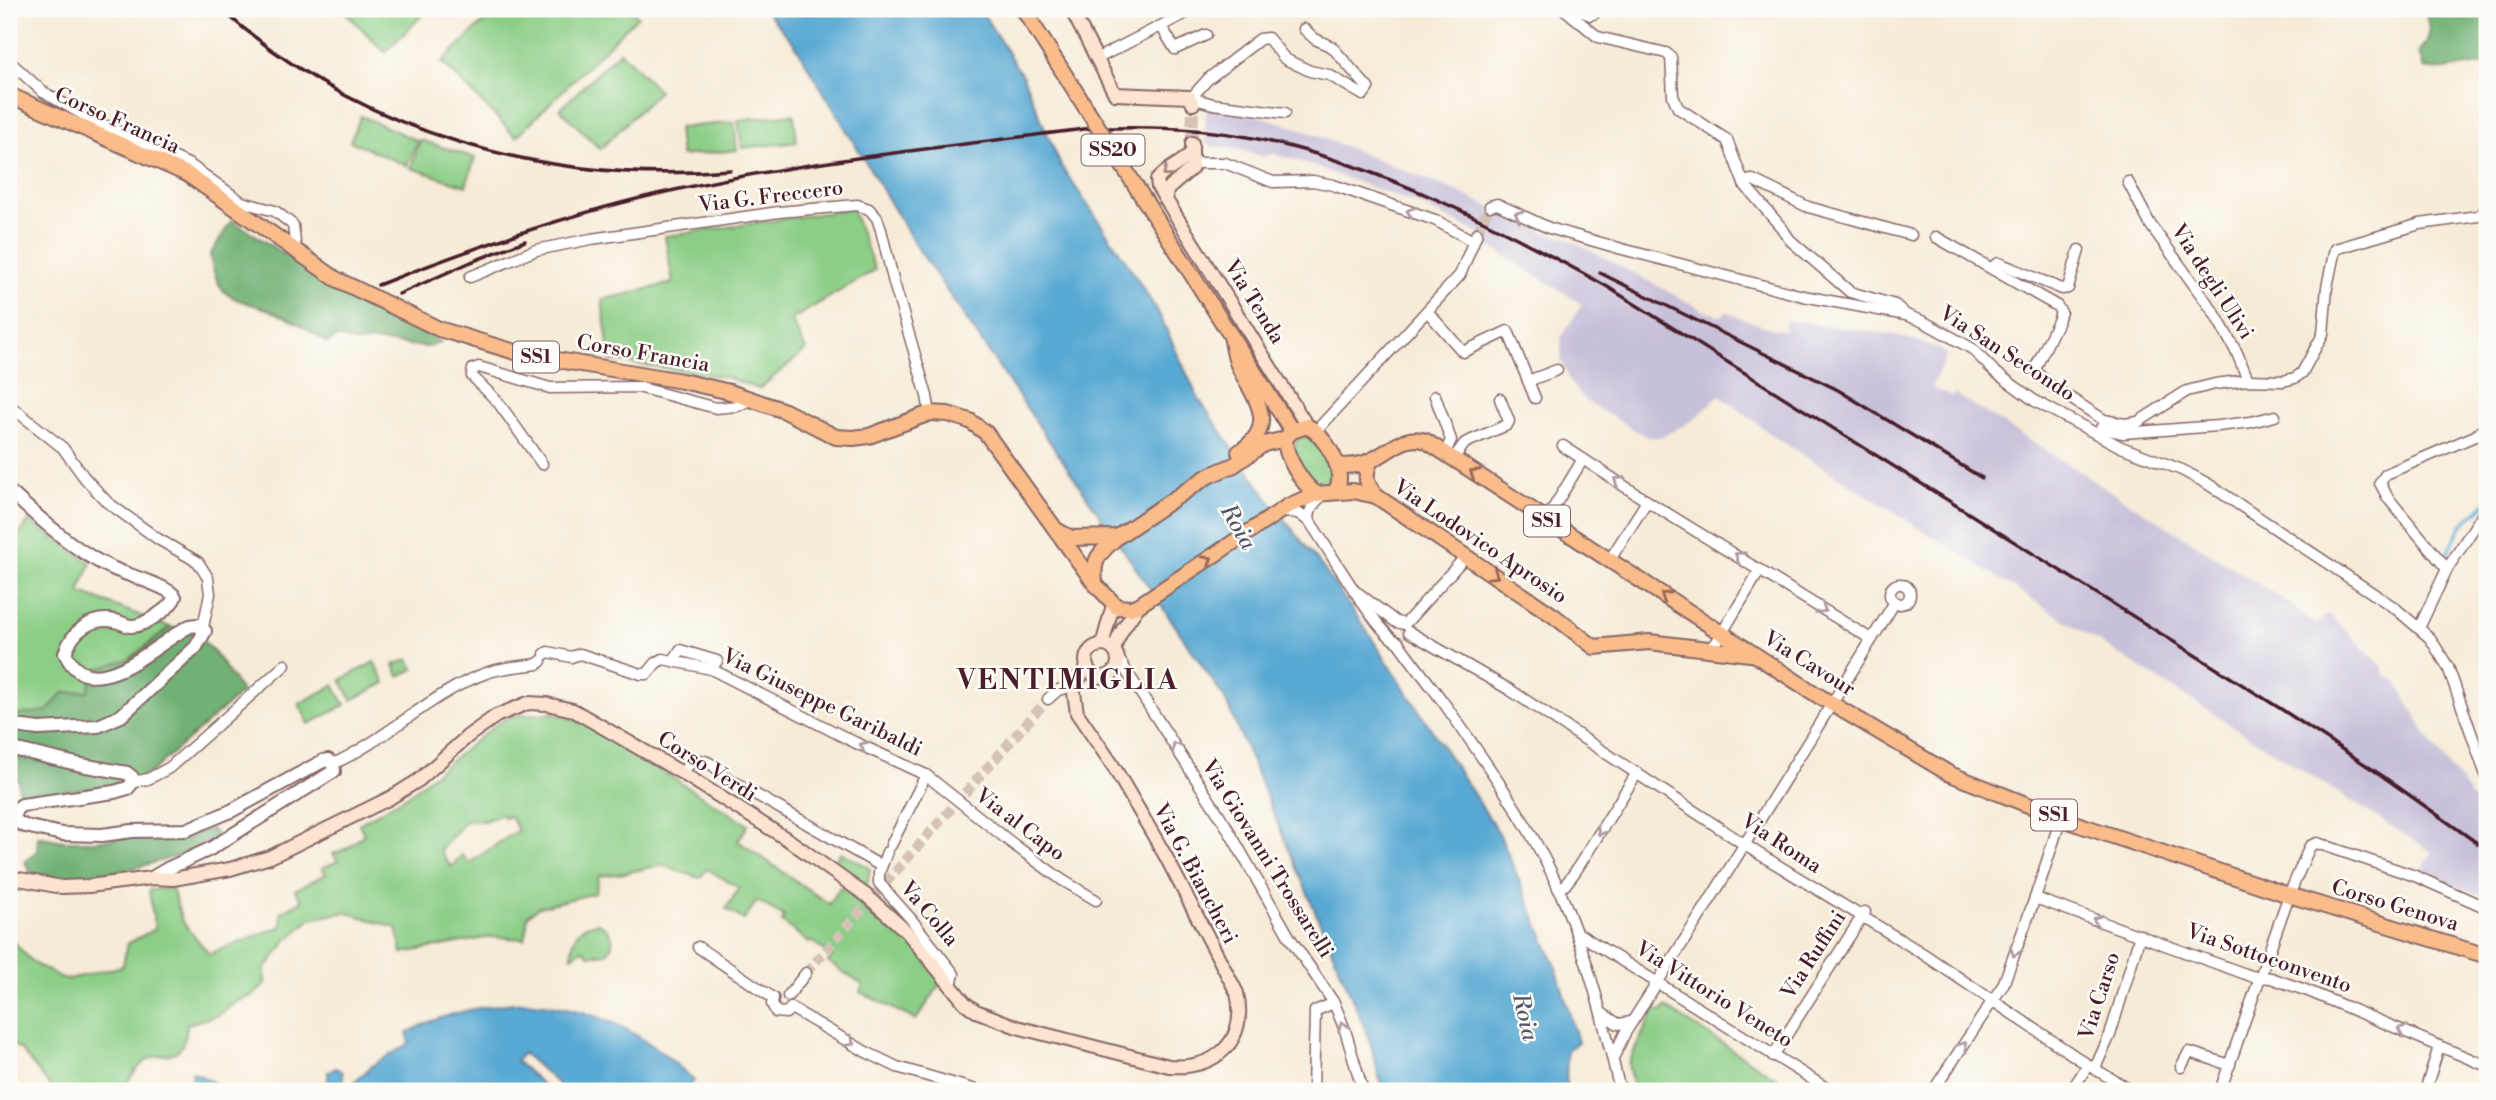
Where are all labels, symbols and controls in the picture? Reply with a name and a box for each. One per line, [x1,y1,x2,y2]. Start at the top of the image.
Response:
street label: Corso Francia [50,82,184,160]
road number: SS20 [1082,134,1144,166]
one-way arrow [1162,165,1174,178]
street label: Via G. Freccero [696,175,845,219]
one-way arrow [1406,206,1418,220]
one-way arrow [1514,210,1526,224]
street label: Via degli Ulivi [2164,218,2259,345]
street label: Via Tenda [1217,254,1290,349]
street label: Via San Secondo [1933,300,2080,408]
street label: Corso Francia [575,330,712,379]
road number: SS1 [513,342,559,372]
one-way arrow [1469,468,1482,481]
street label: Via Lodovico Aprosio [1387,474,1572,610]
one-way arrow [1612,477,1625,490]
water label: Roia [1213,498,1262,555]
road number: SS1 [1524,506,1570,536]
one-way arrow [1734,552,1747,565]
one-way arrow [1200,556,1213,568]
one-way arrow [1486,567,1499,579]
one-way arrow [1659,592,1672,605]
one-way arrow [1814,601,1827,614]
street label: Via Cavour [1757,625,1860,702]
street label: Via Giuseppe Garibaldi [717,643,926,763]
district label: VENTIMIGLIA [956,663,1179,698]
street label: Corso Verdi [653,726,762,808]
one-way arrow [859,740,871,754]
one-way arrow [1171,742,1184,755]
street label: Via Giovanni Trossarelli [1195,754,1339,963]
street label: Via al Capo [969,782,1070,867]
street label: Via G. Biancheri [1147,799,1243,949]
road number: SS1 [2031,800,2077,830]
street label: Via Roma [1735,808,1826,880]
one-way arrow [1597,824,1610,837]
street label: Corso Genova [2328,874,2462,938]
street label: Va Colla [894,875,964,952]
street label: Via Ruffini [1775,906,1852,1005]
one-way arrow [2091,914,2103,928]
street label: Via Sottoconvento [2182,918,2355,999]
street label: Via Vittorio Veneto [1629,935,1798,1054]
one-way arrow [2009,945,2023,957]
street label: Via Carso [2073,949,2126,1044]
water label: Roia [1506,989,1544,1044]
one-way arrow [1337,1021,1351,1033]
one-way arrow [2397,1024,2409,1038]
one-way arrow [842,1034,855,1047]
one-way arrow [1955,1041,1967,1054]

